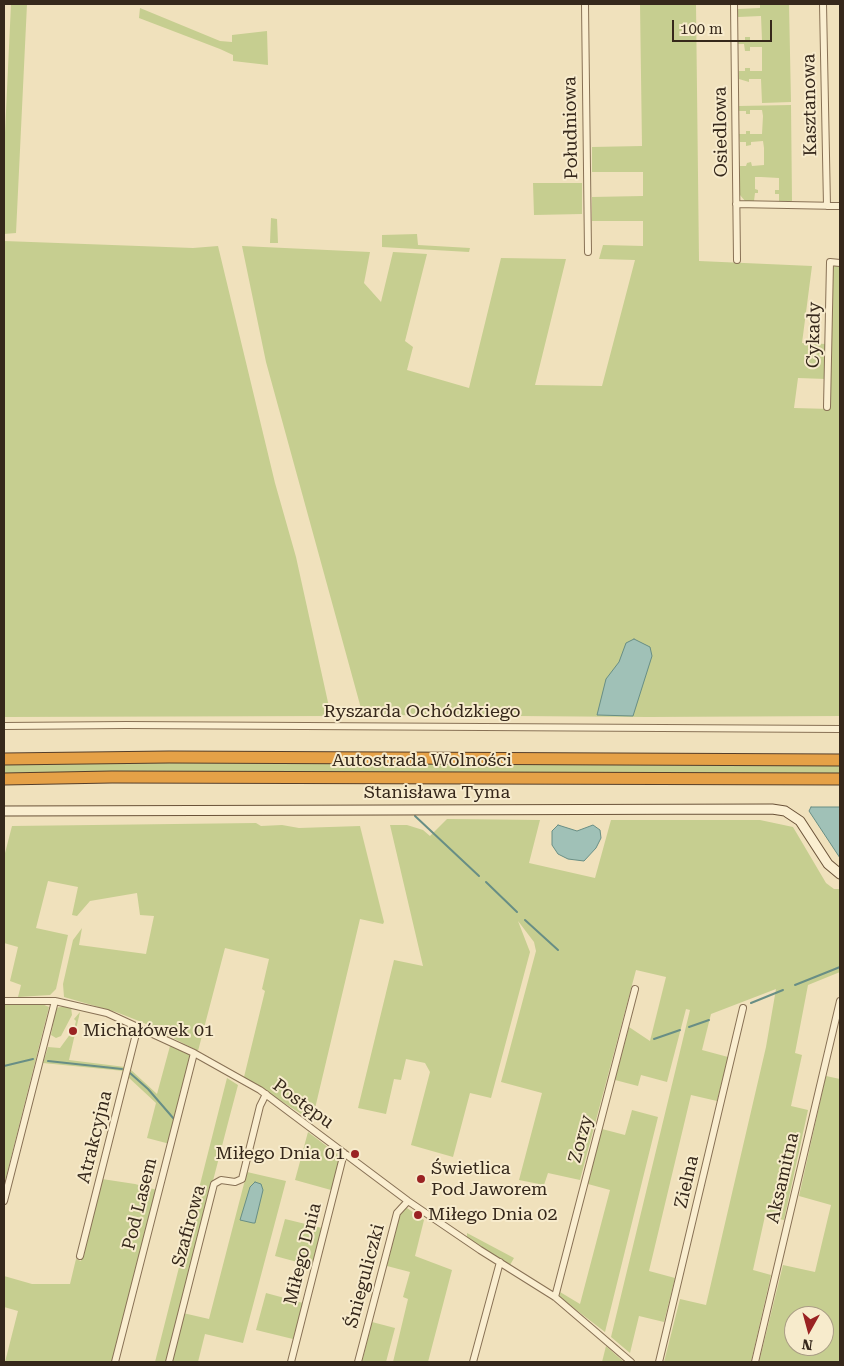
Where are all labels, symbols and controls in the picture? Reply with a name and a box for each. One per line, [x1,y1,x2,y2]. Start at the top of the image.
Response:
scale bar [674,10,774,42]
text: 100 m [680,20,723,38]
street label: Kasztanowa [798,53,822,157]
street label: Południowa [559,76,583,180]
street label: Osiedlowa [709,86,733,178]
street label: Cykady [803,302,825,368]
street label: Ryszarda Ochódzkiego [323,701,521,723]
street label: Autostrada Wolności [332,750,512,772]
street label: Stanisława Tyma [364,782,510,804]
place label: Michałówek 01 [83,1020,214,1042]
marker: Michałówek 01 [67,1025,79,1037]
street label: Postępu [268,1075,338,1133]
street label: Atrakcyjna [73,1088,117,1186]
street label: Zorzy [564,1112,598,1166]
street label: Aksamitna [762,1130,804,1226]
place label: Miłego Dnia 01 [215,1143,345,1165]
marker: Miłego Dnia 01 [349,1148,361,1160]
street label: Zielna [670,1153,704,1211]
street label: Pod Lasem [118,1156,162,1252]
place label: Świetlica Pod Jaworem [431,1158,548,1200]
marker: Świetlica Pod Jaworem [415,1173,427,1185]
street label: Szafirowa [168,1183,210,1269]
street label: Miłego Dnia [280,1201,326,1307]
place label: Miłego Dnia 02 [428,1204,558,1226]
marker: Miłego Dnia 02 [412,1209,424,1221]
street label: Śnieguliczki [341,1222,389,1330]
north arrow [784,1306,834,1356]
text: N [801,1336,814,1353]

